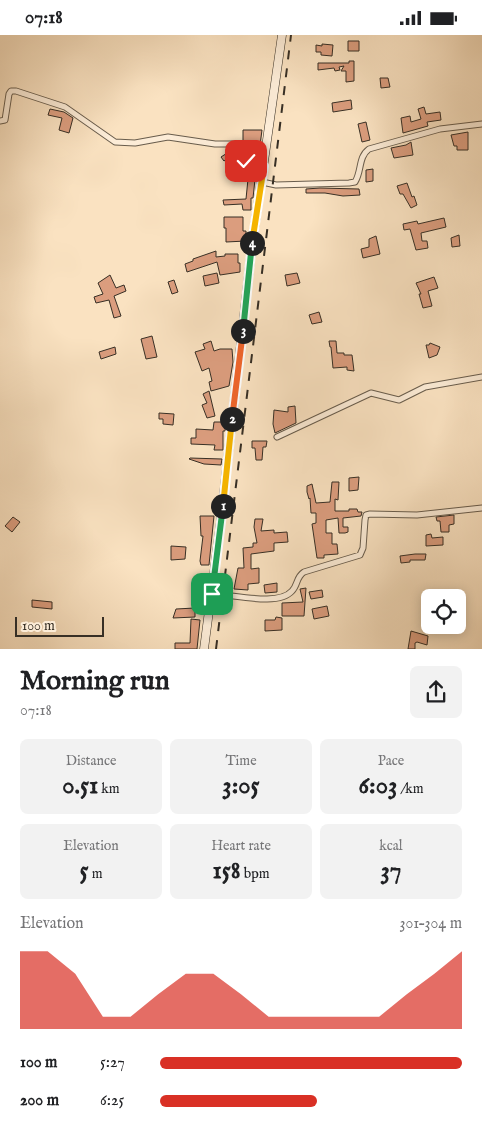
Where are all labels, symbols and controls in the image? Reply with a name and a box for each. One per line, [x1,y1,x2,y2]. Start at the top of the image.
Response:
text: 07:18 [25,6,63,30]
pin [225,140,267,182]
icon: check [232,147,260,175]
pin: 4 [240,231,264,255]
text: 4 [249,234,256,252]
pin: 3 [230,319,256,343]
text: 3 [241,322,246,340]
pin: 2 [220,407,244,431]
text: 2 [229,410,236,428]
pin: 1 [210,493,236,519]
text: 1 [221,497,226,515]
pin [191,573,233,615]
icon: arrive [198,580,226,608]
map controls [421,589,466,634]
button: locate [421,589,466,634]
scale bar [15,614,104,637]
text: 100 m [22,617,55,635]
text: Morning run [20,664,170,699]
button: share [410,666,462,718]
text: 07:18 [20,701,52,721]
text: Distance [66,752,116,770]
text: Time [225,752,257,770]
text: Pace [378,752,404,770]
text: 0.51 [62,770,98,802]
text: 3:05 [222,770,260,802]
text: 6:03 [359,770,397,802]
text: km [98,780,120,798]
text: /km [397,780,423,798]
text: Elevation [63,837,119,855]
text: Heart rate [211,837,271,855]
text: kcal [379,837,403,855]
text: 5 [80,855,89,887]
text: 158 [212,855,241,887]
text: 37 [380,855,402,887]
text: m [89,865,102,883]
text: bpm [241,865,270,883]
text: Elevation [20,914,83,934]
text: 301–304 m [399,914,462,934]
text: 100 m [20,1053,57,1073]
text: 5:27 [100,1053,125,1073]
text: 200 m [20,1091,59,1111]
text: 6:25 [100,1091,124,1111]

